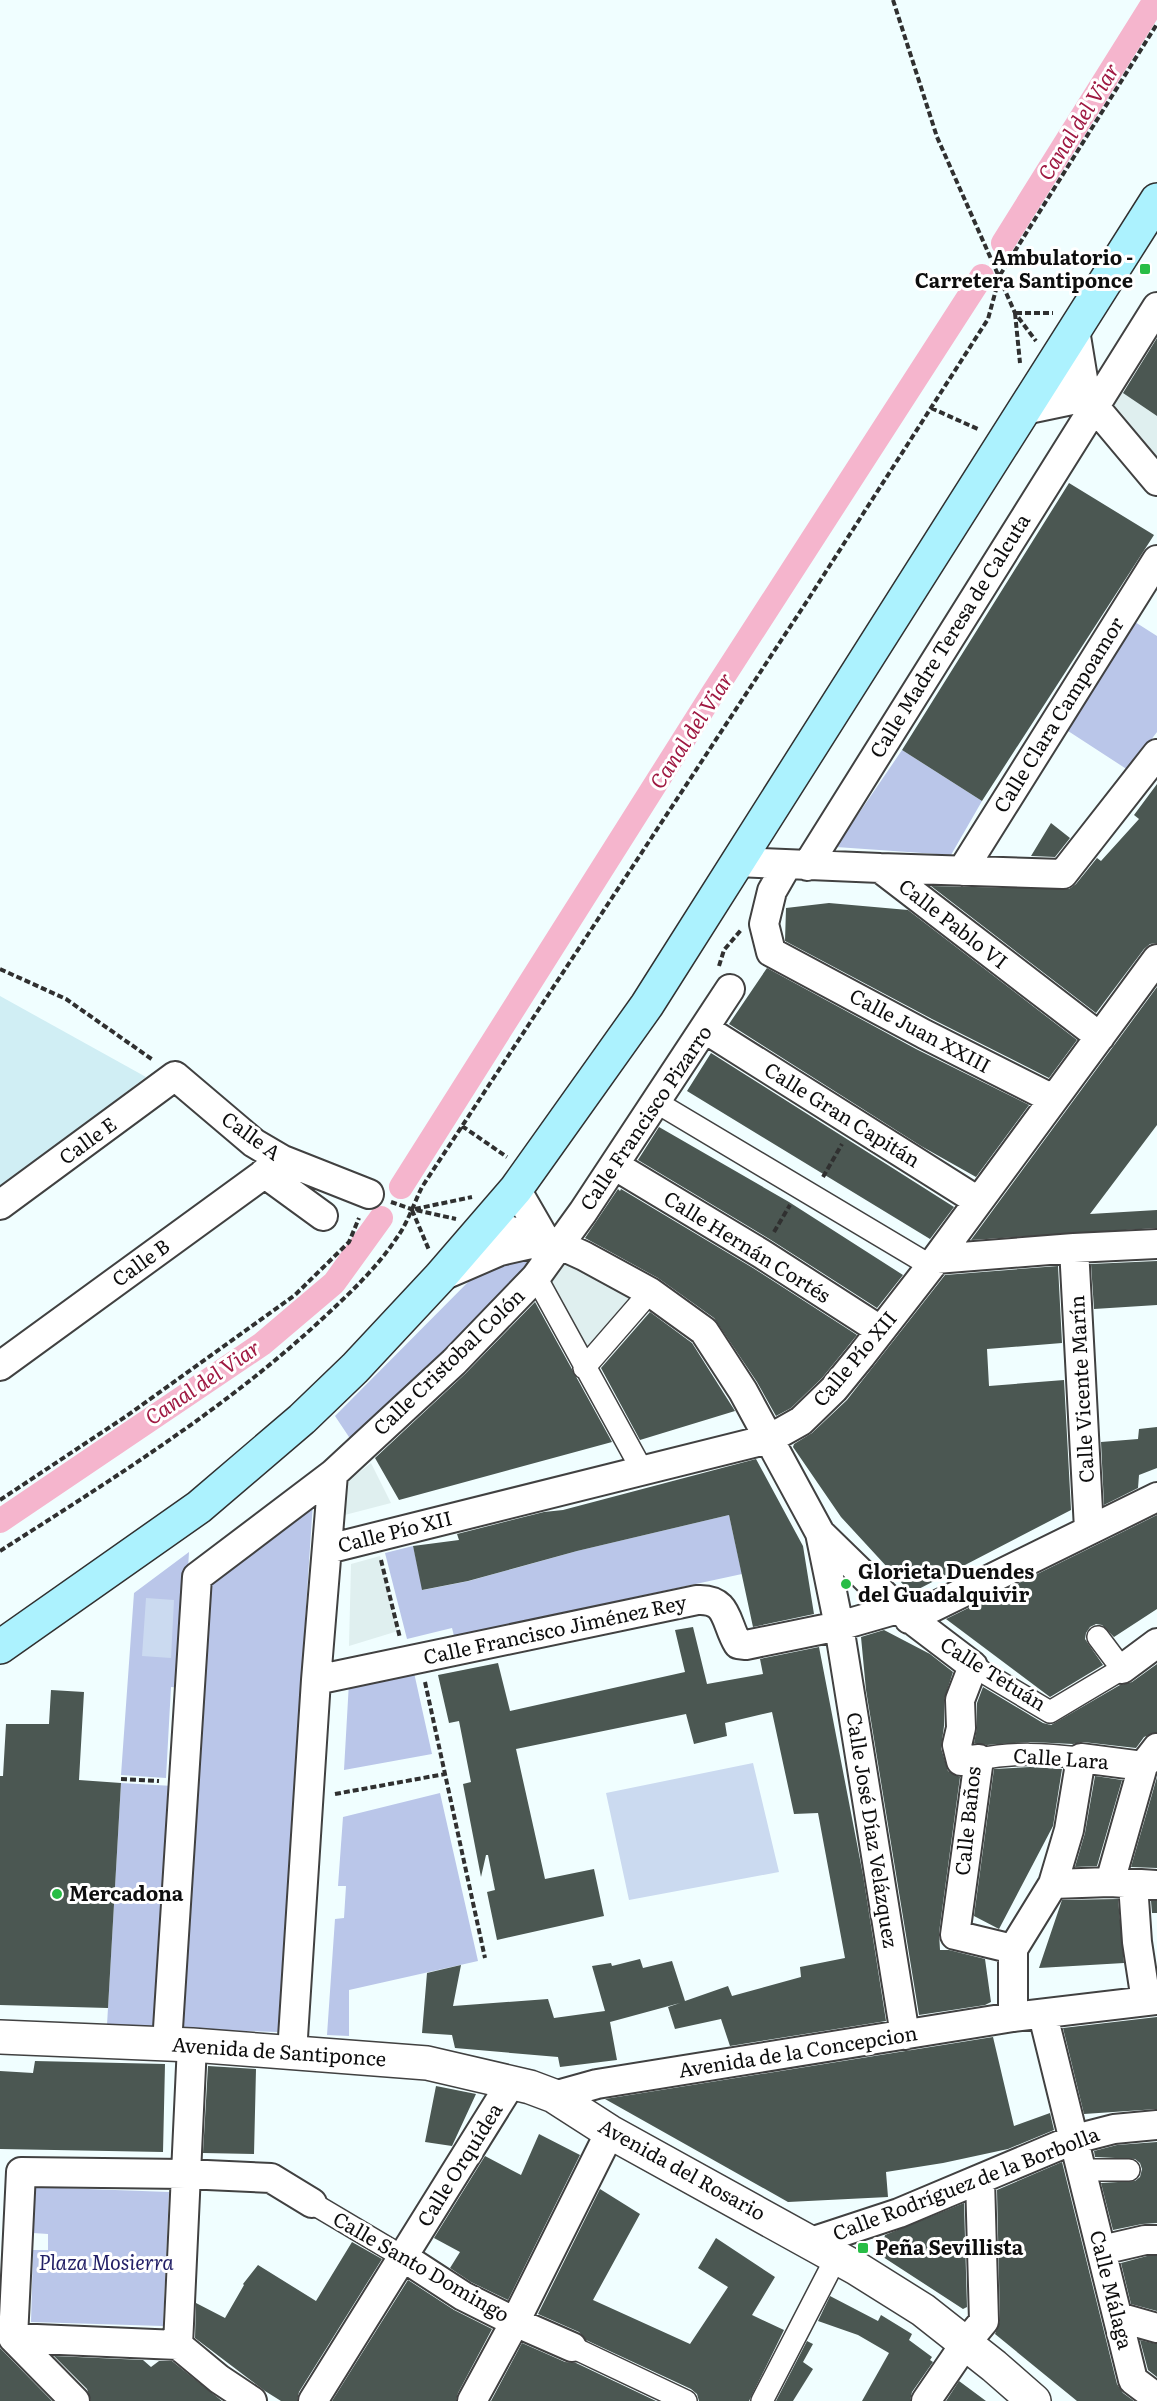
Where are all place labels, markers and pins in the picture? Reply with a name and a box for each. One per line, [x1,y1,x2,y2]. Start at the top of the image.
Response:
place label: Ambulatorio - Carretera Santiponce [915,241,1133,294]
marker: Ambulatorio - Carretera Santiponce [1138,262,1152,276]
place label: Glorieta Duendes del Guadalquivir [858,1555,1034,1608]
marker: Glorieta Duendes del Guadalquivir [839,1577,853,1591]
place label: Mercadona [69,1877,184,1907]
marker: Mercadona [50,1887,64,1901]
place label: Peña Sevillista [875,2231,1024,2261]
marker: Peña Sevillista [856,2241,870,2255]

